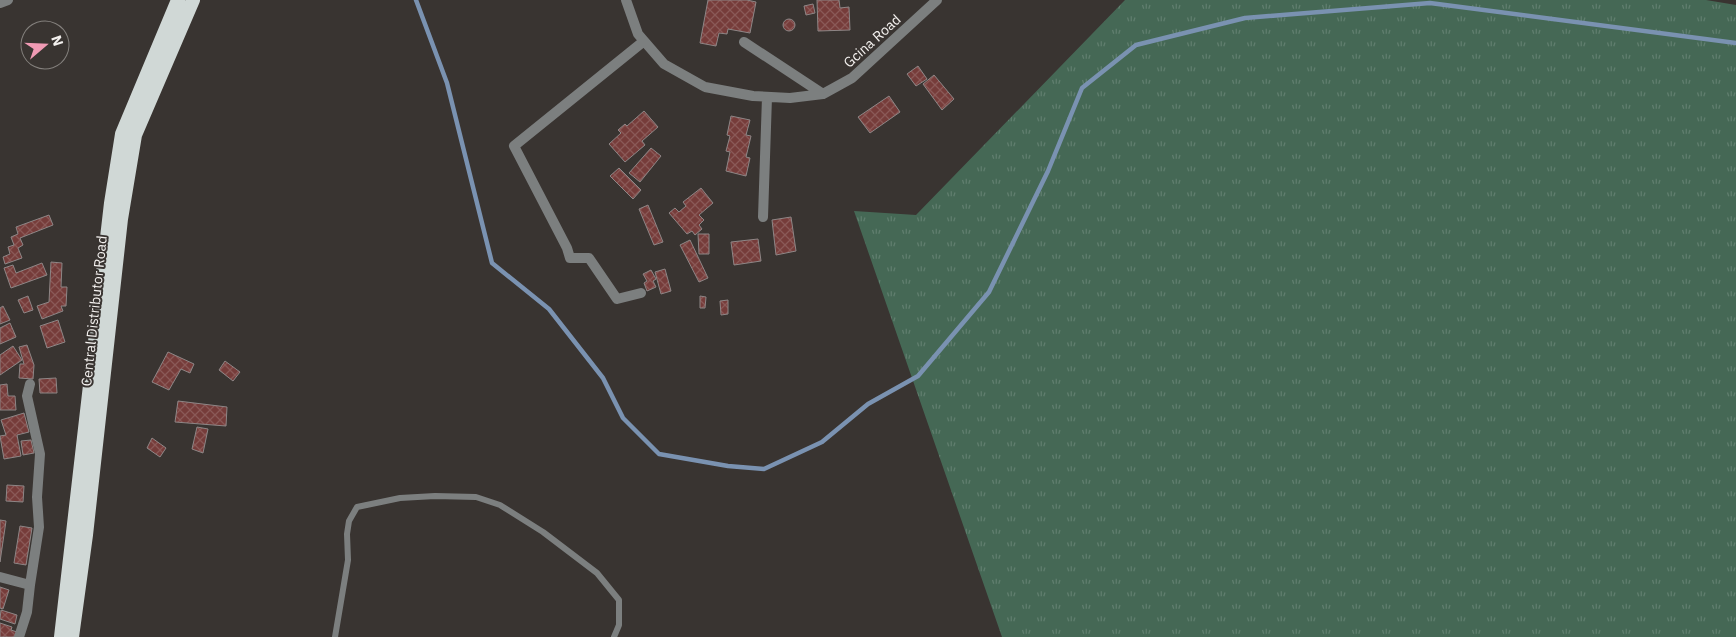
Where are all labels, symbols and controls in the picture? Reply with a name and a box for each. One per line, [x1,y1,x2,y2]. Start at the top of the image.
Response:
street label: Gcina Road [840,10,904,72]
north arrow [20,20,70,70]
text: N [47,33,67,48]
street label: Central Distributor Road [77,235,111,387]

